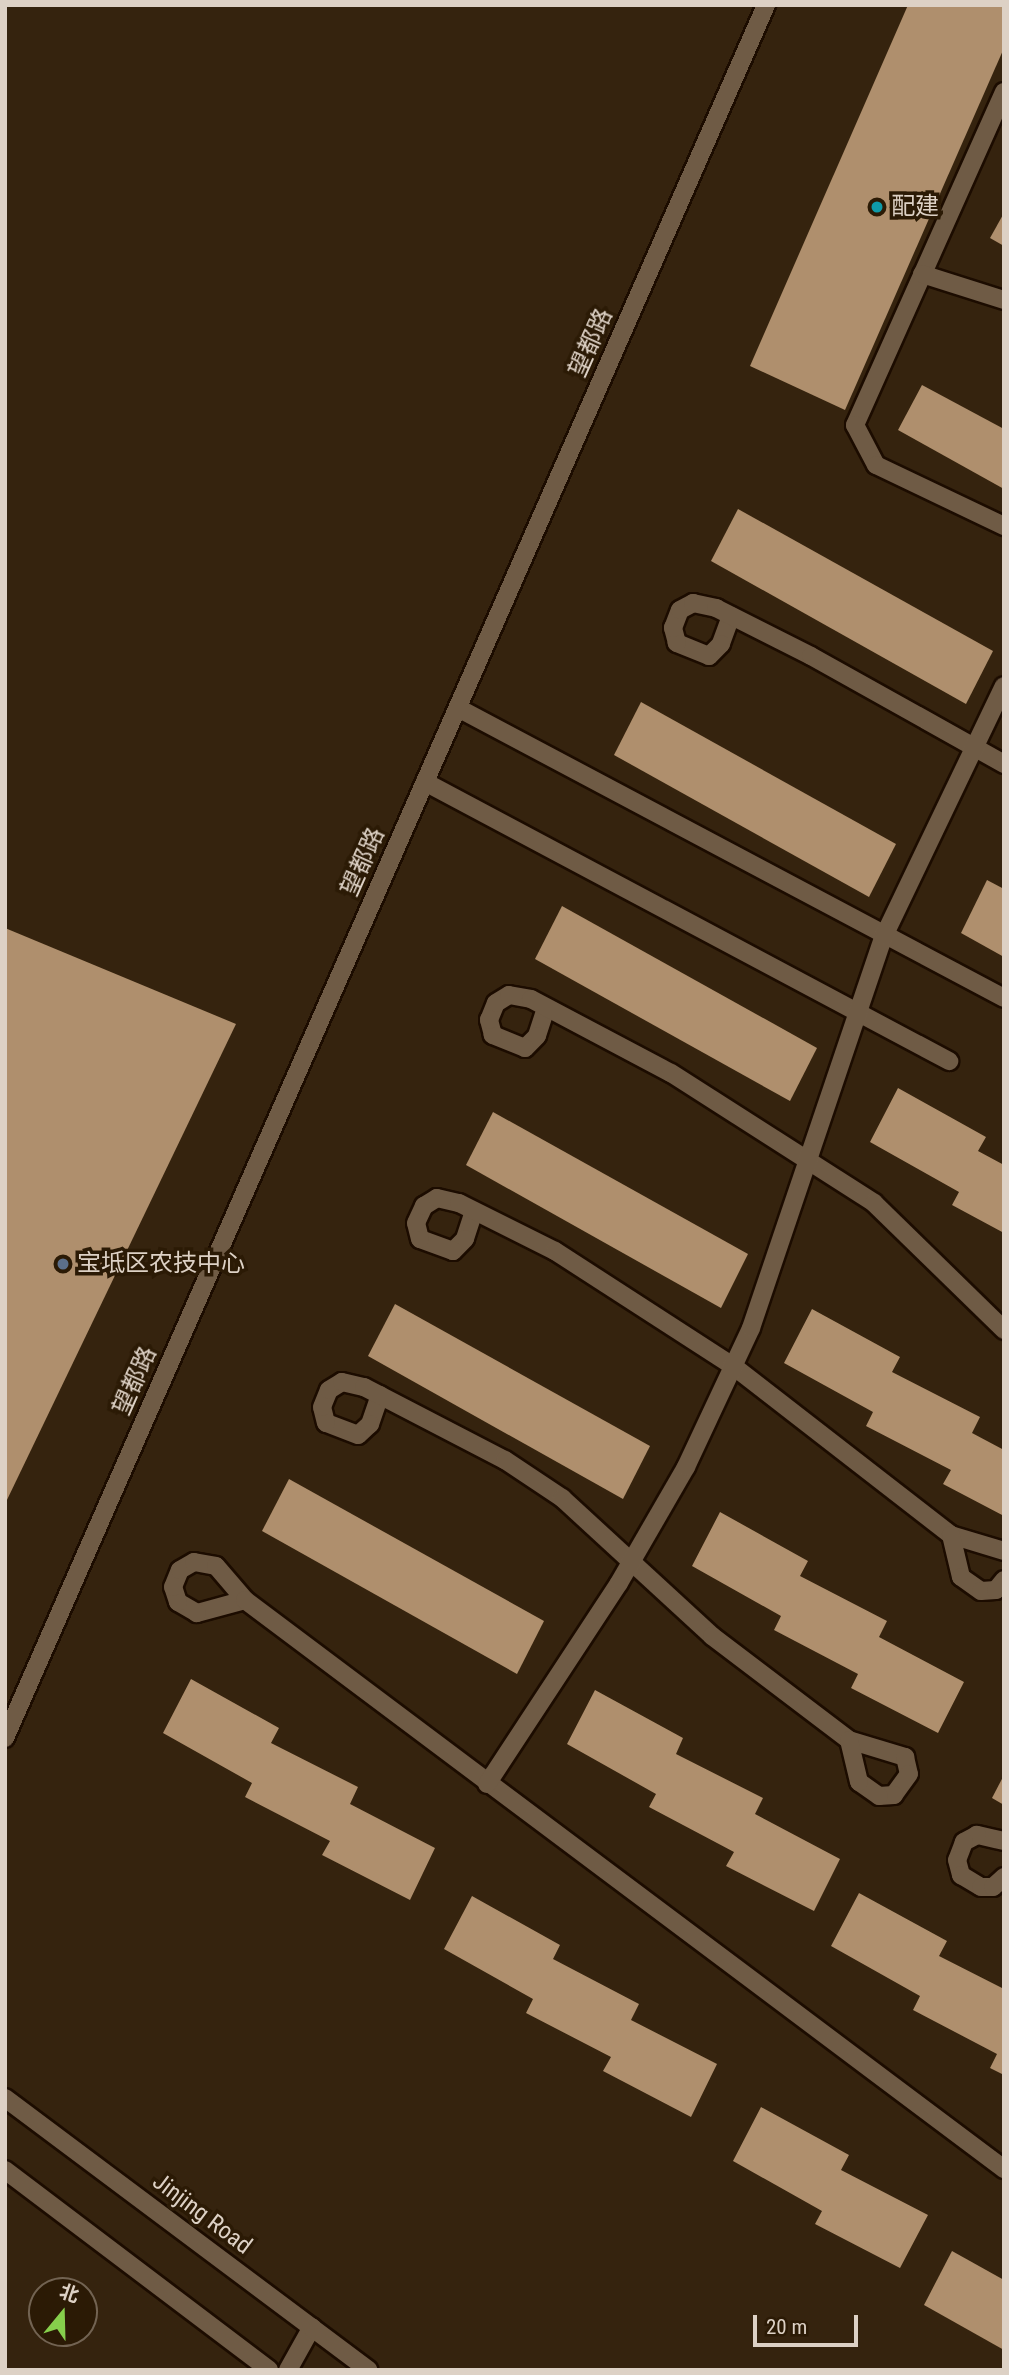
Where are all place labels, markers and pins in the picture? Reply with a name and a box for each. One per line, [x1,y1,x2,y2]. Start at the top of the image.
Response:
place label: 配建 [891,193,939,221]
marker: 配建 [869,199,885,215]
place label: 宝坻区农技中心 [77,1250,245,1278]
marker: 宝坻区农技中心 [55,1256,71,1272]

